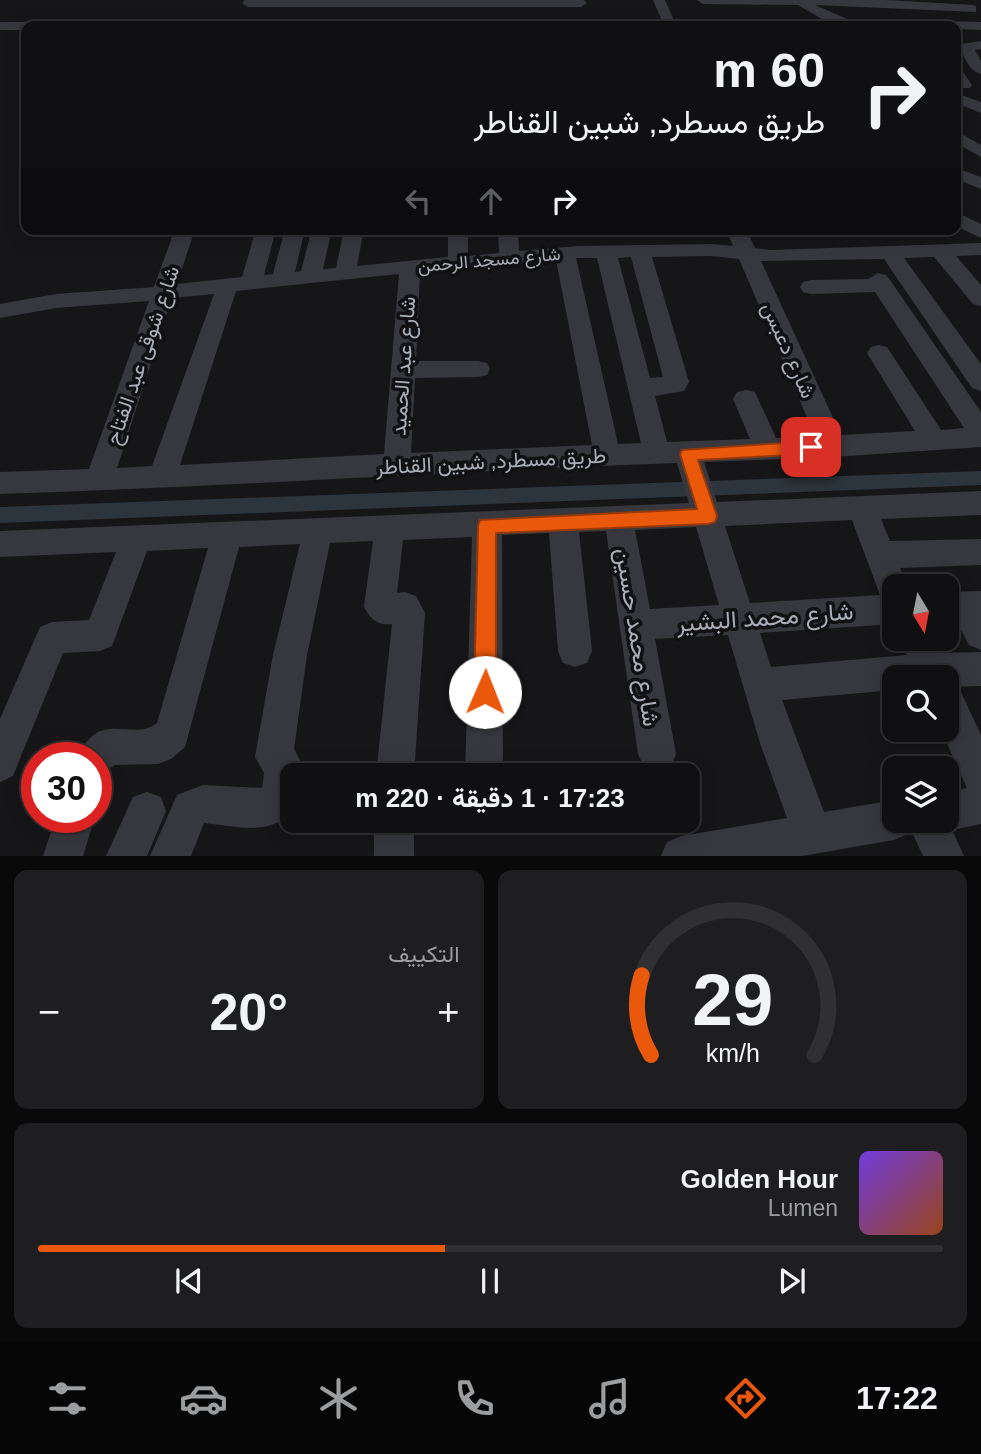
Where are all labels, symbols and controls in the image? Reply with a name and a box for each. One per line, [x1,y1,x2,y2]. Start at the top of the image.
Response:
text: 60 m [713,43,825,97]
icon: right [849,49,940,140]
text: طريق مسطرد, شبين القناطر [474,104,825,140]
icon: left [399,182,437,220]
icon: ahead [472,182,510,220]
icon: right [545,182,583,220]
street label: شارع مسجد الرحمن [417,244,561,278]
street label: شارع شوقى عبد الفتاح [101,263,186,448]
street label: شارع عبد الحميد [387,296,422,437]
street label: شارع دعبس [755,299,820,403]
pin [781,417,841,477]
icon: arrive [792,428,830,466]
street label: طريق مسطرد, شبين القناطر [374,443,607,481]
street label: شارع محمد حسين [608,546,665,729]
north arrow [882,574,959,651]
map controls [882,574,959,833]
street label: شارع محمد البشير [675,597,855,640]
position arrow [448,655,522,729]
button: search [882,665,959,742]
speed limit sign: 30 [21,742,112,833]
button: layers [882,756,959,833]
text: 17:23 · 1 دقيقة · 220 m [355,783,625,813]
text: التكييف [388,941,460,967]
text: 29 [692,960,773,1041]
text: 20° [209,983,288,1041]
text: − [38,991,60,1033]
text: + [437,991,459,1033]
text: km/h [705,1039,759,1067]
text: Golden Hour [681,1164,838,1194]
text: Lumen [768,1195,838,1221]
icon: previous [170,1262,208,1300]
icon: pause [471,1262,509,1300]
icon: next [773,1262,811,1300]
icon: filters [43,1374,92,1423]
icon: car [179,1374,228,1423]
icon: climate [314,1374,363,1423]
icon: phone [450,1374,499,1423]
icon: music [585,1374,634,1423]
icon: directions [721,1374,770,1423]
text: 17:22 [856,1380,938,1416]

